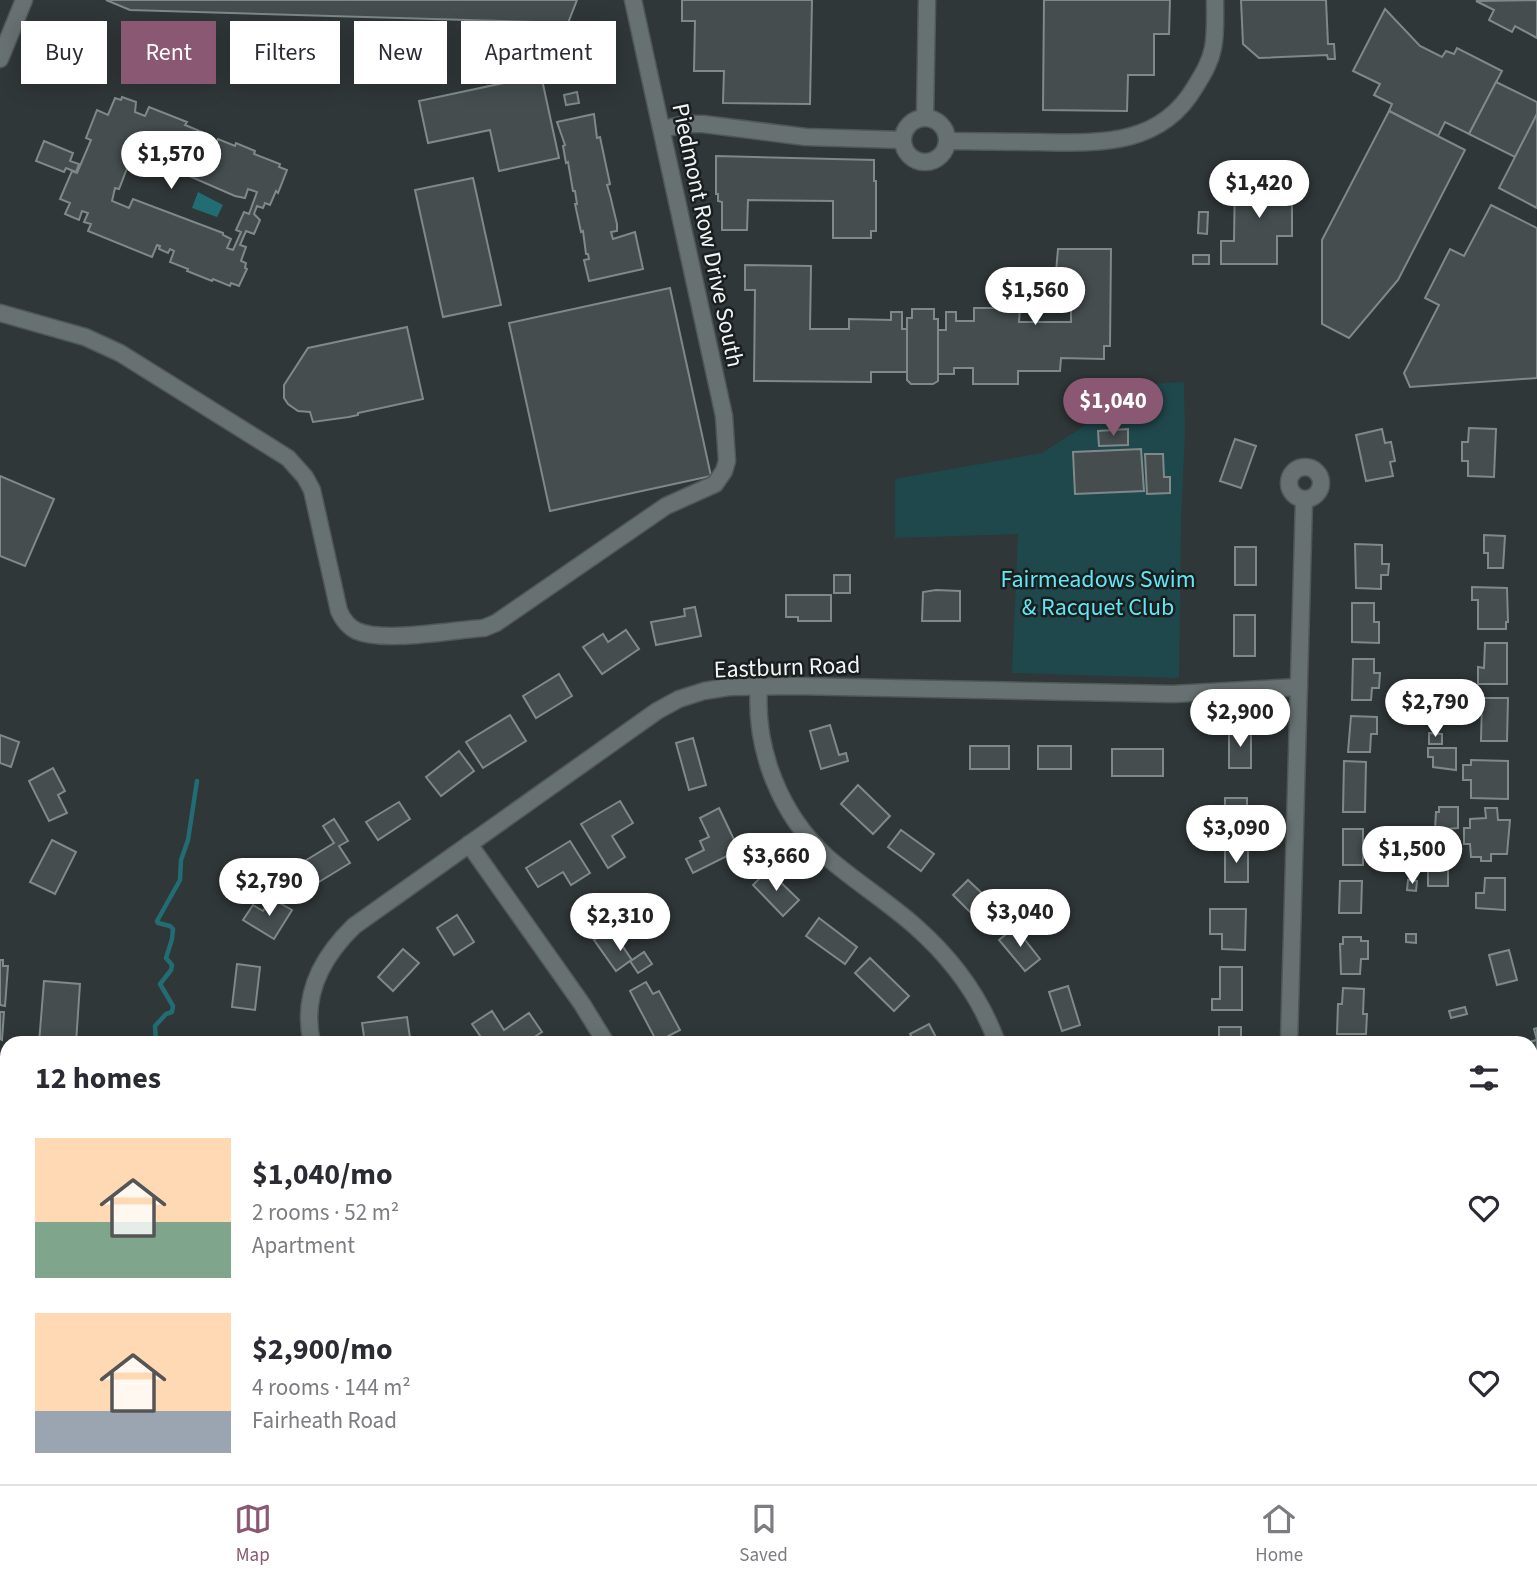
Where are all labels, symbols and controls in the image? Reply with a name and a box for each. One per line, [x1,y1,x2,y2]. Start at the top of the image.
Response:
chip: Buy [21,21,107,84]
chip: Rent [121,21,216,84]
chip: Filters [230,21,340,84]
chip: New [354,21,447,84]
chip: Apartment [461,21,616,84]
street label: Piedmont Row Drive South [662,100,753,370]
pin: $1,570 [114,132,228,191]
text: $1,570 [137,137,205,170]
pin: $1,420 [1202,160,1316,220]
text: $1,420 [1225,166,1293,199]
pin: $1,560 [978,268,1092,327]
text: $1,560 [1001,273,1069,306]
pin: $1,040 [1056,378,1170,438]
text: $1,040 [1079,384,1147,417]
park label: Fairmeadows Swim & Racquet Club [1000,562,1196,625]
street label: Eastburn Road [713,647,861,688]
pin: $2,790 [1378,680,1492,739]
text: $2,790 [1401,685,1469,718]
pin: $2,900 [1183,690,1297,749]
text: $2,900 [1206,695,1274,728]
pin: $3,090 [1179,806,1293,865]
text: $3,090 [1202,811,1270,844]
pin: $1,500 [1355,826,1469,886]
text: $1,500 [1378,832,1446,865]
pin: $3,660 [719,834,833,893]
text: $3,660 [742,839,810,872]
pin: $2,790 [212,858,326,918]
text: $2,790 [235,864,303,897]
pin: $3,040 [963,890,1077,949]
pin: $2,310 [563,894,677,953]
text: $3,040 [986,895,1054,928]
text: $2,310 [586,899,654,932]
text: 12 homes [35,1057,161,1100]
icon: filters [1465,1059,1503,1097]
text: $1,040/mo [252,1153,393,1196]
icon: home [91,1166,175,1250]
icon: heart [1465,1189,1503,1227]
text: 2 rooms · 52 m² [252,1196,399,1229]
text: Apartment [252,1229,355,1262]
text: $2,900/mo [252,1328,393,1371]
icon: home [91,1341,175,1425]
icon: heart [1465,1364,1503,1402]
text: 4 rooms · 144 m² [252,1371,411,1404]
text: Fairheath Road [252,1404,397,1437]
tab: Map [234,1500,272,1569]
tab: Saved [739,1500,788,1569]
tab: Home [1255,1500,1303,1569]

